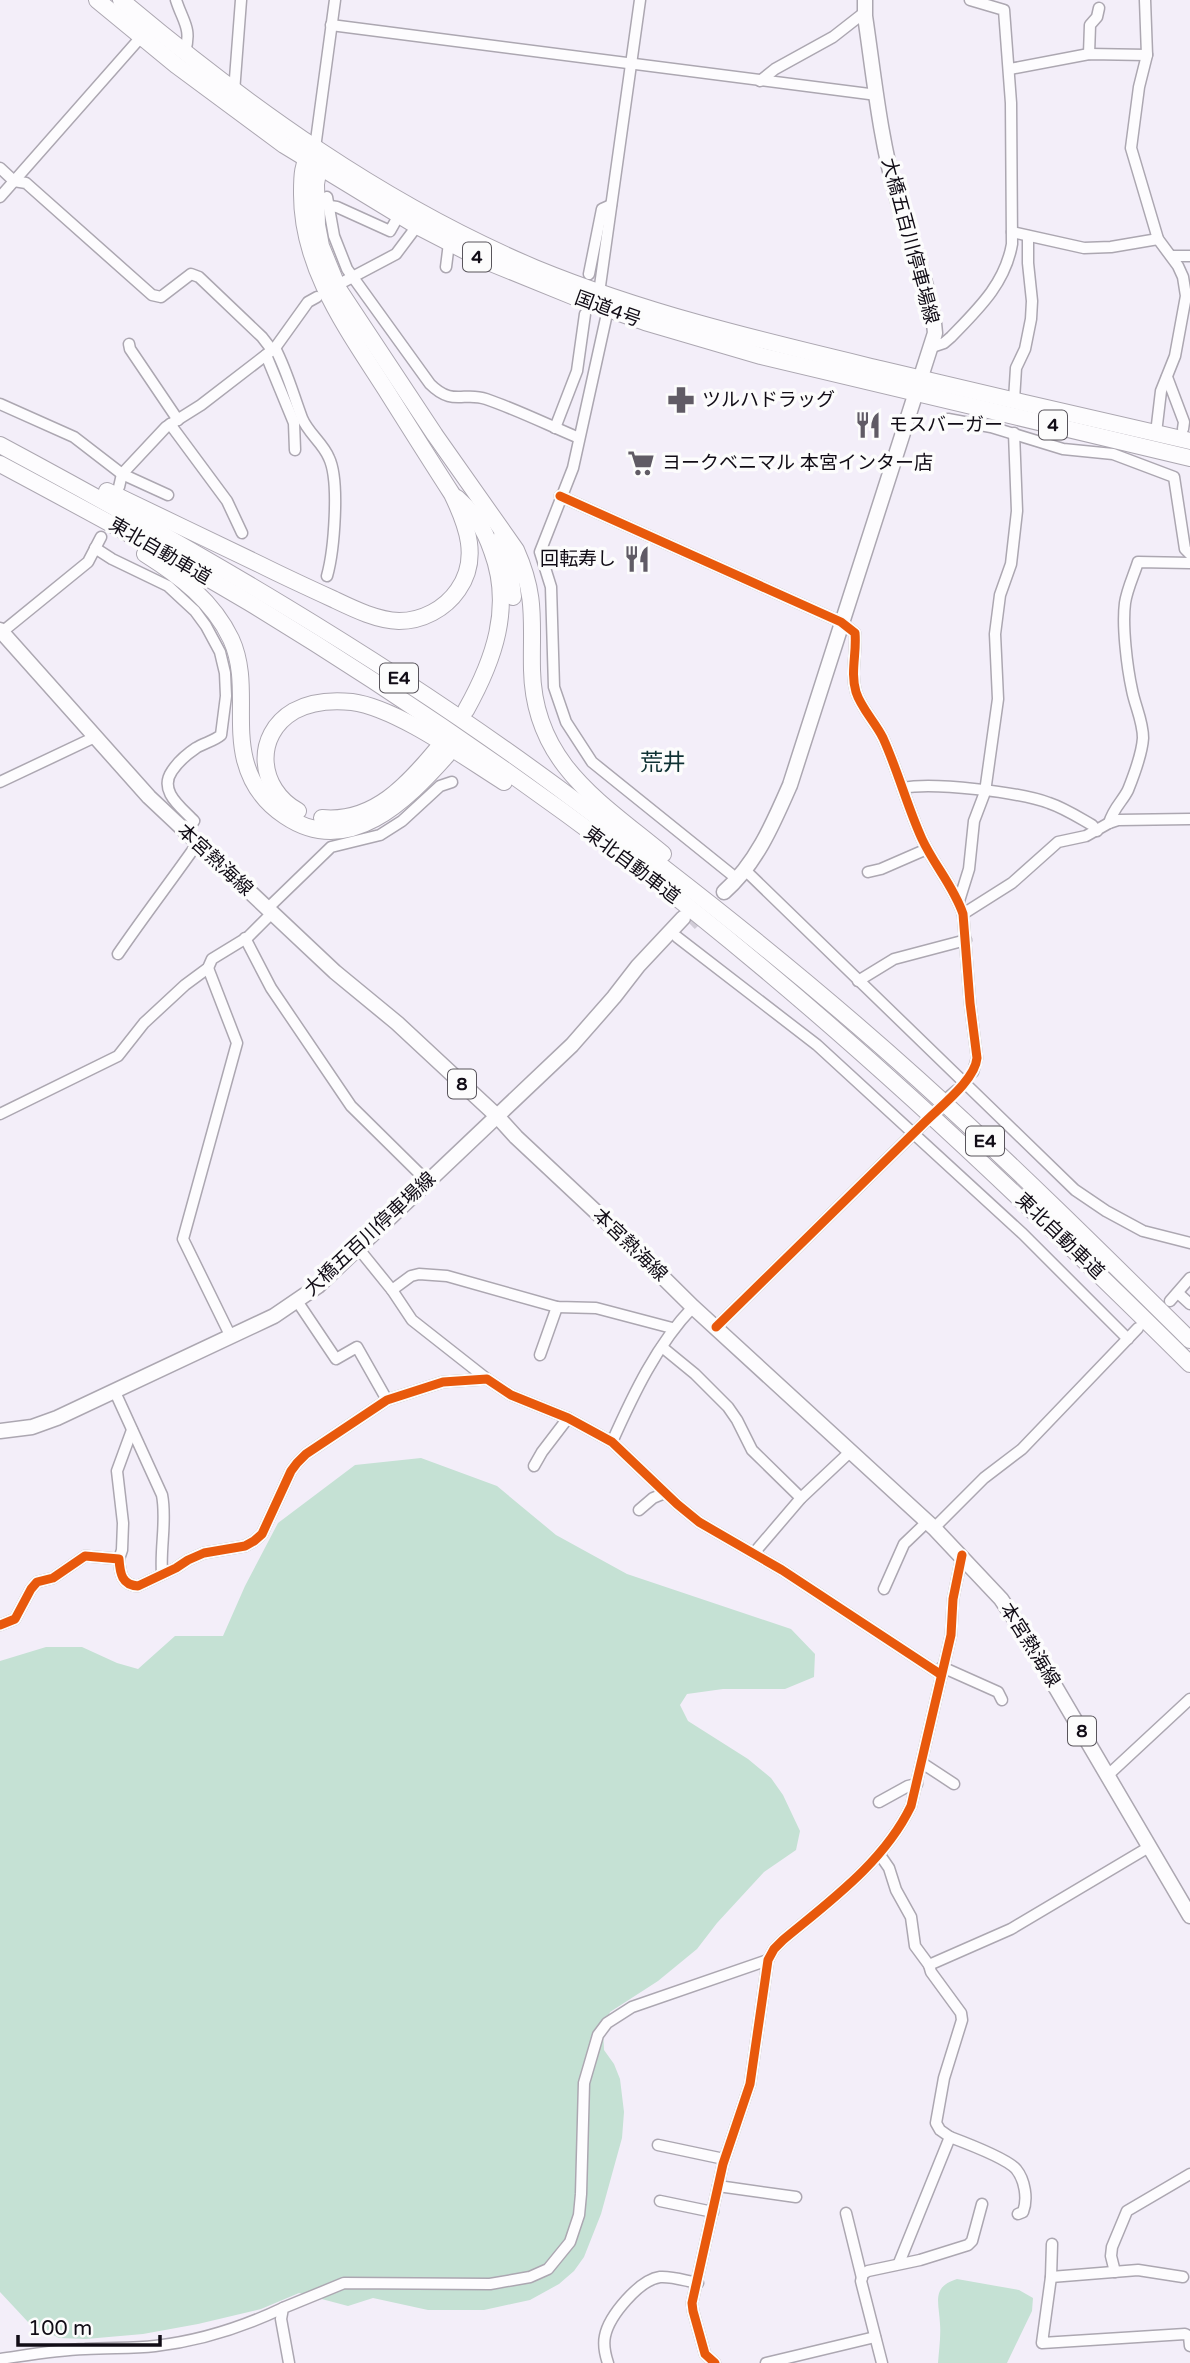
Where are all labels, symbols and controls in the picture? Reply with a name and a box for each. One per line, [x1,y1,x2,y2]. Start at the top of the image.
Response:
street label: 大橋五百川停車場線 [877,156,943,326]
road number: 4 [463,243,491,272]
street label: 国道4号 [572,287,644,331]
pharmacy icon: ツルハドラッグ [666,385,696,415]
place label: ツルハドラッグ [702,389,835,411]
restaurant icon: モスバーガー [853,410,883,440]
road number: 4 [1039,410,1067,440]
place label: モスバーガー [889,414,1003,436]
supermarket icon: ヨークベニマル 本宮インター店 [626,448,656,478]
place label: ヨークベニマル 本宮インター店 [662,452,933,474]
street label: 東北自動車道 [105,513,215,589]
restaurant icon: 回転寿し [622,544,652,574]
place label: 回転寿し [540,548,616,570]
road number: E4 [380,664,418,692]
district label: 荒井 [640,749,686,777]
street label: 本宮熱海線 [173,820,257,900]
street label: 東北自動車道 [580,822,684,908]
road number: 8 [448,1070,476,1098]
road number: E4 [966,1126,1004,1156]
street label: 大橋五百川停車場線 [300,1168,440,1300]
street label: 東北自動車道 [1011,1188,1109,1284]
street label: 本宮熱海線 [588,1204,672,1286]
street label: 本宮熱海線 [995,1599,1065,1691]
road number: 8 [1068,1716,1096,1746]
scale bar [18,2304,159,2348]
text: 100 m [28,2316,92,2341]

